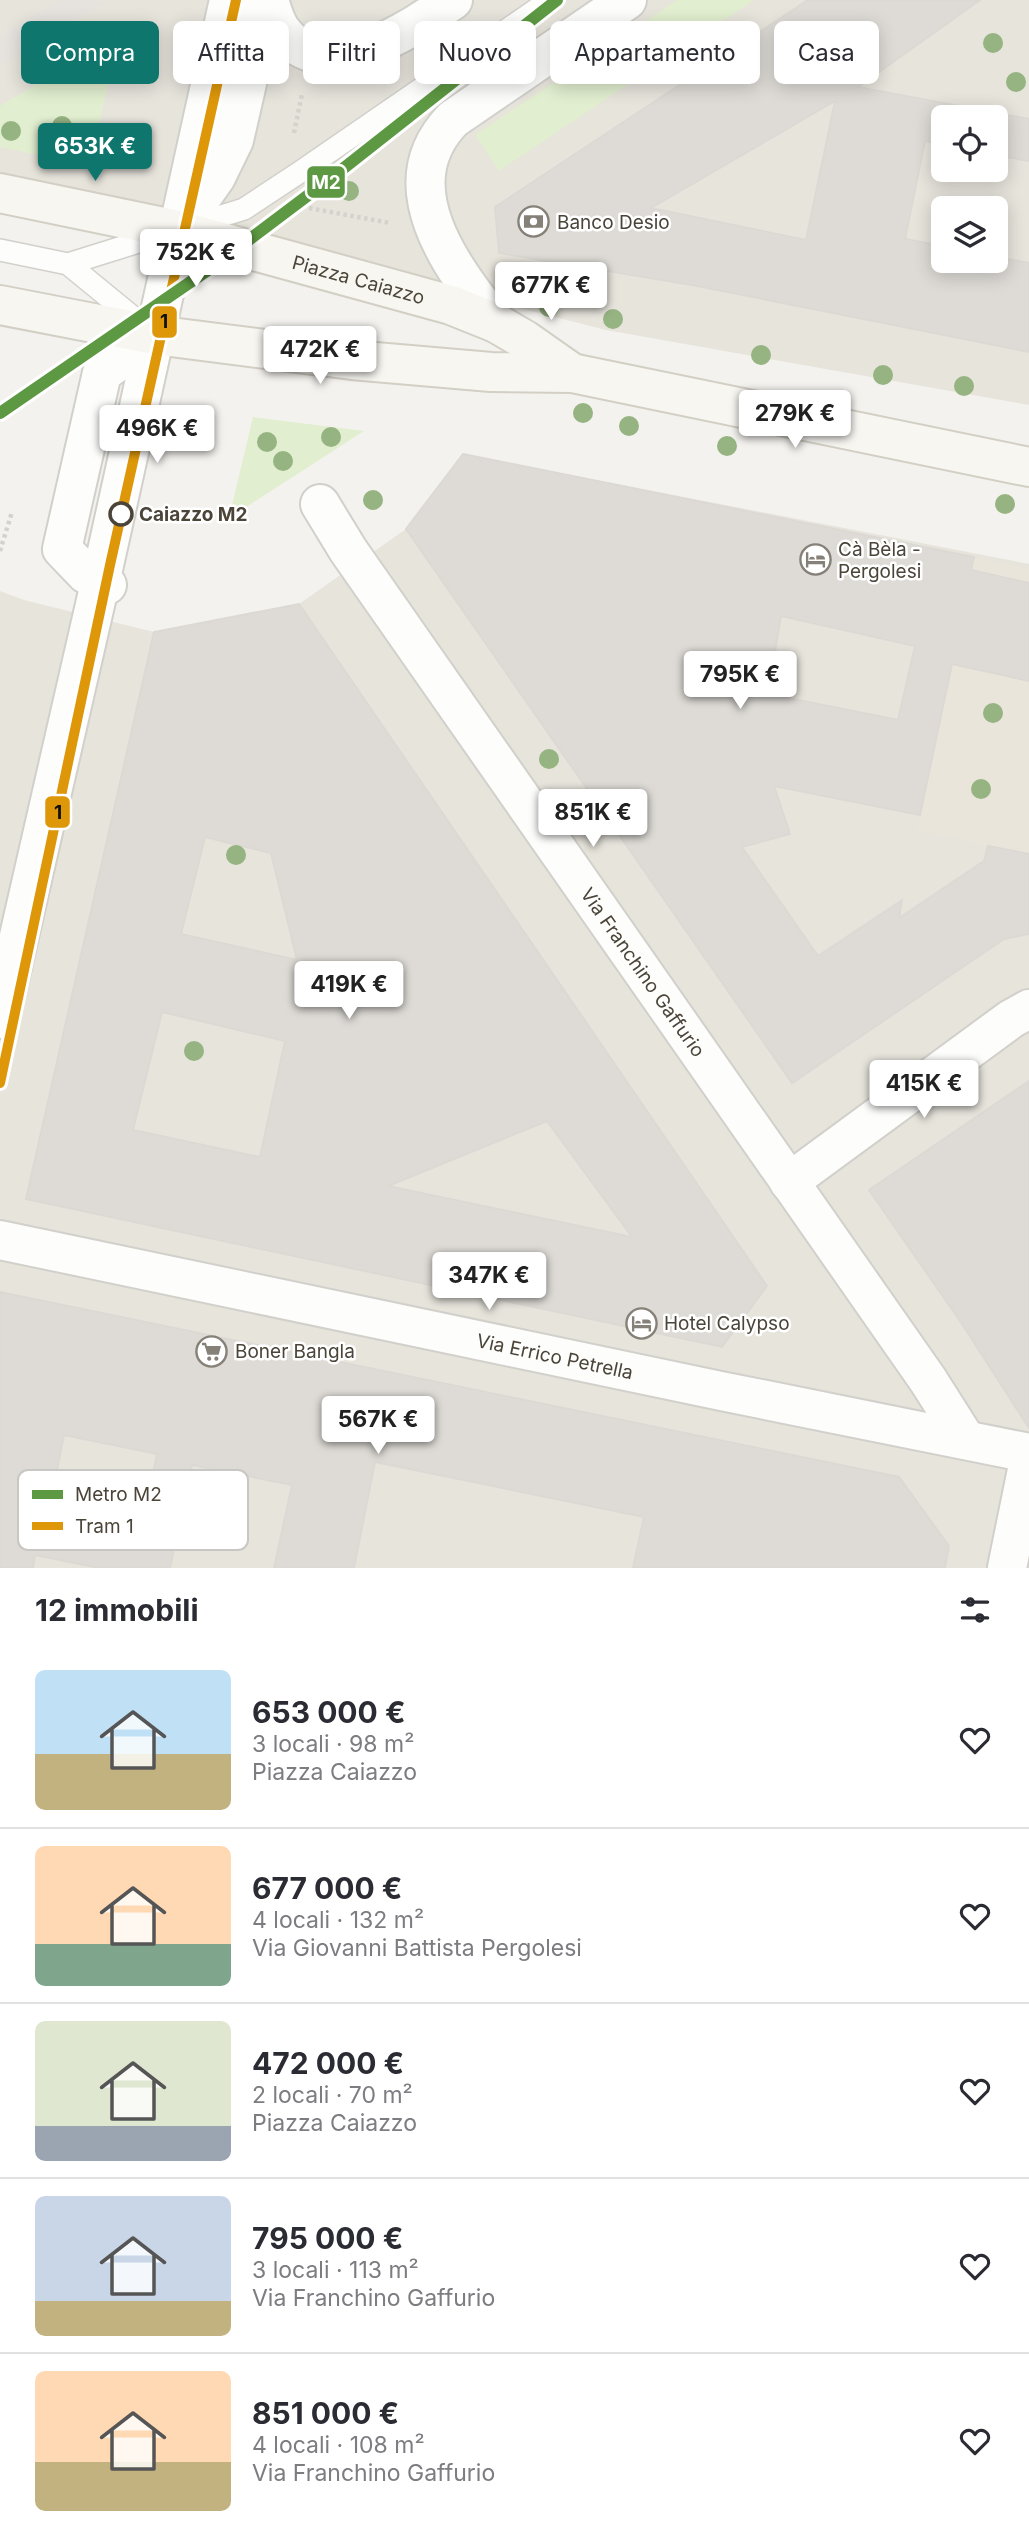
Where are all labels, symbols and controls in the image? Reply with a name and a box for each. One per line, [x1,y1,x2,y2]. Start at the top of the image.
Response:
chip: Compra [21,21,159,84]
chip: Affitta [173,21,289,84]
chip: Filtri [303,21,400,84]
chip: Nuovo [414,21,536,84]
chip: Appartamento [550,21,760,84]
chip: Casa [774,21,879,84]
map controls [931,105,1008,273]
button: locate [931,105,1008,182]
pin: 653K € [38,124,152,183]
text: 653K € [54,132,136,160]
line badge: M2 [306,165,346,199]
text: M2 [311,171,341,194]
button: layers [931,196,1008,273]
bank icon: Banco Desio [517,205,551,239]
place label: Banco Desio [557,211,670,234]
pin: 752K € [139,230,253,289]
text: 752K € [156,238,236,266]
street label: Piazza Caiazzo [290,250,427,309]
pin: 677K € [494,262,608,322]
text: 677K € [511,271,591,299]
line badge: 1 [151,305,178,339]
text: 1 [160,310,168,333]
pin: 472K € [263,326,377,386]
text: 472K € [279,335,361,363]
pin: 279K € [738,391,852,450]
text: 279K € [755,399,835,427]
pin: 496K € [100,406,214,465]
text: 496K € [115,414,199,442]
marker: Caiazzo M2 [109,502,133,526]
place label: Caiazzo M2 [139,503,247,526]
place label: Cà Bèla - Pergolesi [838,538,921,583]
hotel icon: Cà Bèla - Pergolesi [798,543,832,577]
pin: 795K € [683,652,797,711]
text: 795K € [700,660,780,688]
pin: 851K € [536,790,650,849]
line badge: 1 [44,795,71,829]
text: 851K € [554,798,632,826]
text: 1 [54,801,62,824]
street label: Via Franchino Gaffurio [576,883,710,1061]
pin: 419K € [292,962,406,1021]
text: 419K € [310,970,388,998]
pin: 415K € [867,1060,981,1120]
text: 415K € [885,1069,963,1097]
pin: 347K € [432,1252,546,1312]
text: 347K € [448,1261,530,1289]
hotel icon: Hotel Calypso [624,1306,658,1340]
place label: Hotel Calypso [664,1312,790,1335]
street label: Via Errico Petrella [475,1329,635,1384]
supermarket icon: Boner Bangla [195,1334,229,1368]
place label: Boner Bangla [235,1340,355,1363]
pin: 567K € [321,1396,435,1456]
text: 567K € [338,1405,418,1433]
legend [18,1470,248,1550]
text: Metro M2 [75,1483,162,1506]
text: Tram 1 [75,1515,134,1538]
icon: filters [956,1591,994,1629]
text: 12 immobili [35,1592,199,1628]
text: 653 000 € [252,1694,405,1730]
icon: home [91,1698,175,1782]
icon: heart [956,1721,994,1759]
text: 3 locali · 98 m² [252,1730,414,1758]
text: Piazza Caiazzo [252,1758,417,1786]
text: 677 000 € [252,1870,402,1906]
icon: home [91,1874,175,1958]
icon: heart [956,1897,994,1935]
text: 4 locali · 132 m² [252,1906,424,1934]
text: Via Giovanni Battista Pergolesi [252,1934,582,1962]
text: 472 000 € [252,2045,404,2081]
icon: home [91,2049,175,2133]
icon: heart [956,2072,994,2110]
text: 2 locali · 70 m² [252,2081,413,2109]
text: Piazza Caiazzo [252,2109,417,2137]
text: 795 000 € [252,2220,403,2256]
icon: home [91,2224,175,2308]
icon: heart [956,2247,994,2285]
text: 3 locali · 113 m² [252,2256,419,2284]
text: Via Franchino Gaffurio [252,2284,495,2312]
text: 851 000 € [252,2395,399,2431]
icon: home [91,2399,175,2483]
icon: heart [956,2422,994,2460]
text: 4 locali · 108 m² [252,2431,425,2459]
text: Via Franchino Gaffurio [252,2459,495,2487]

